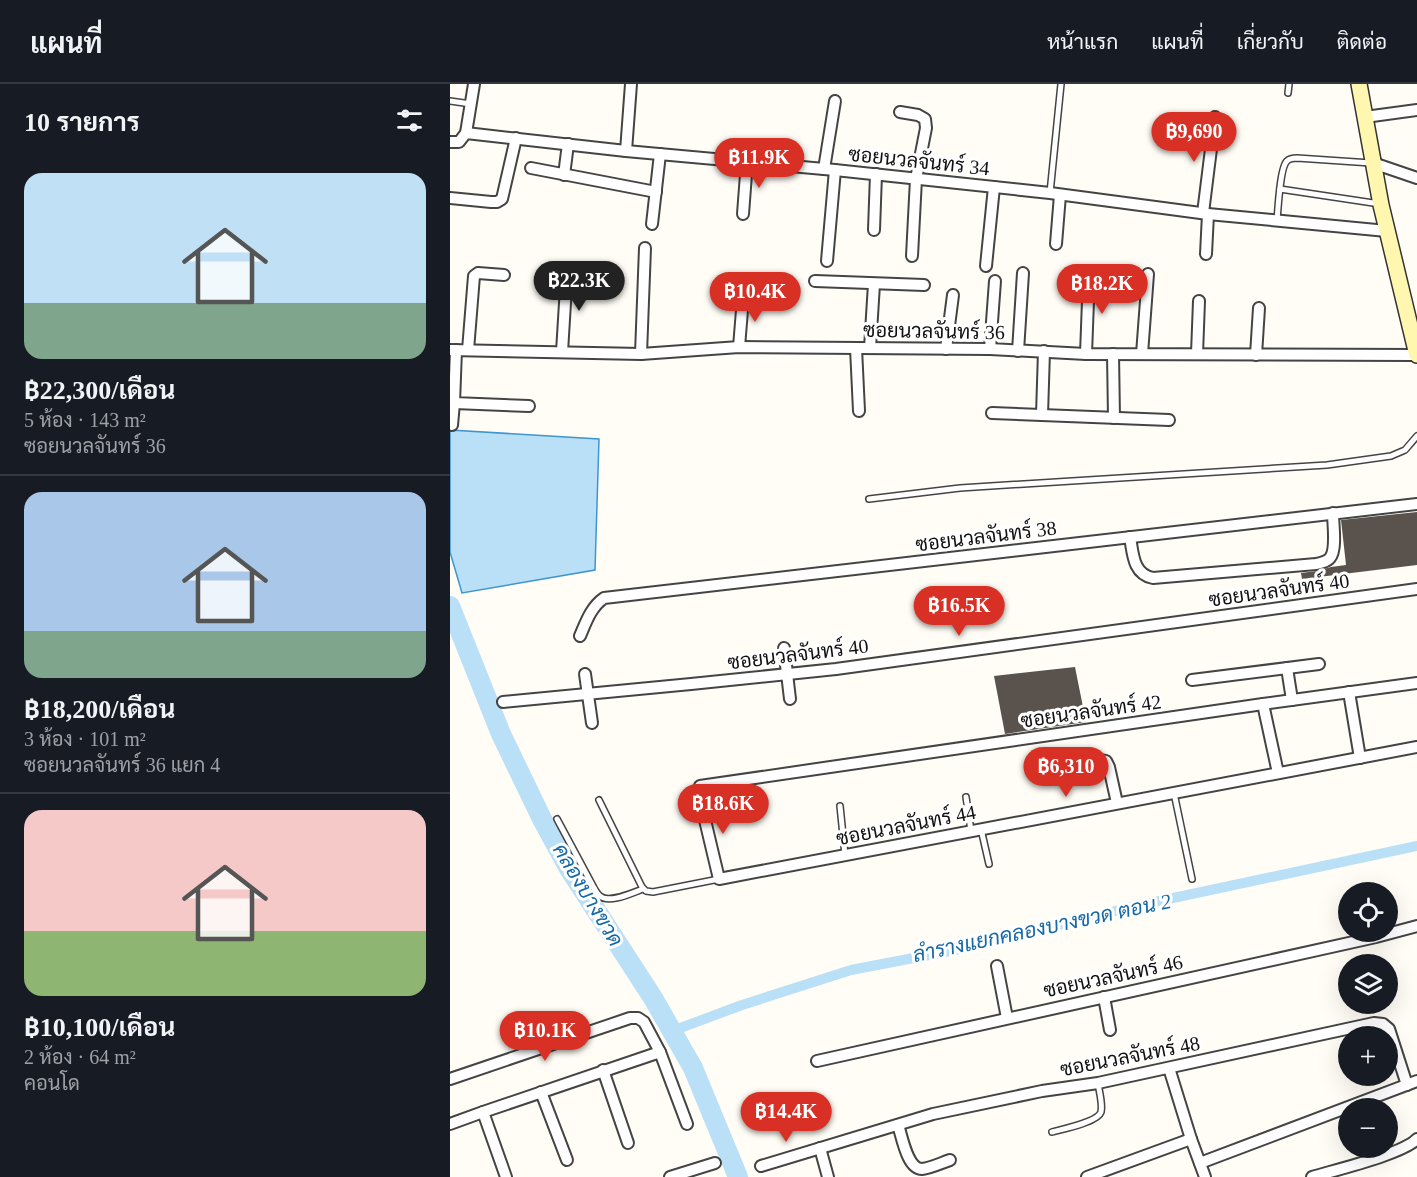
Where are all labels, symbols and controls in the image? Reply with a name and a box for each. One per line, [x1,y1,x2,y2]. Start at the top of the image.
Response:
text: แผนที่ [30,28,103,59]
text: หน้าแรก [1047,30,1118,54]
text: แผนที่ [1151,30,1204,54]
text: เกี่ยวกับ [1237,30,1304,54]
text: ติดต่อ [1337,30,1387,54]
icon: filters [393,104,426,137]
text: 10 รายการ [24,108,140,137]
pin: ฿9,690 [1145,112,1243,163]
text: ฿9,690 [1165,120,1223,142]
pin: ฿11.9K [710,138,808,189]
street label: ซอยนวลจันทร์ 34 [847,140,991,179]
text: ฿11.9K [728,146,790,168]
icon: home [171,212,279,320]
pin: ฿22.3K [530,261,628,312]
pin: ฿18.2K [1053,264,1151,315]
text: ฿22.3K [548,269,610,291]
pin: ฿10.4K [706,272,804,323]
text: ฿18.2K [1071,272,1133,294]
text: ฿10.4K [724,280,786,302]
street label: ซอยนวลจันทร์ 36 [863,316,1005,343]
text: ฿22,300/เดือน [24,376,175,405]
text: 5 ห้อง · 143 m² [24,409,146,431]
text: ซอยนวลจันทร์ 36 [24,435,166,457]
street label: ซอยนวลจันทร์ 38 [914,513,1058,556]
icon: home [171,531,279,639]
street label: ซอยนวลจันทร์ 40 [1207,566,1351,611]
pin: ฿16.5K [910,586,1008,637]
text: ฿16.5K [928,594,990,616]
street label: ซอยนวลจันทร์ 40 [726,631,870,674]
street label: ซอยนวลจันทร์ 42 [1019,687,1163,732]
text: ฿18,200/เดือน [24,695,175,724]
text: 3 ห้อง · 101 m² [24,728,146,750]
pin: ฿6,310 [1017,747,1115,798]
text: ซอยนวลจันทร์ 36 แยก 4 [24,754,220,776]
text: ฿6,310 [1037,755,1095,777]
pin: ฿18.6K [674,784,772,835]
text: ฿18.6K [692,792,754,814]
street label: ซอยนวลจันทร์ 44 [834,798,978,849]
water label: คลองบางขวด [548,839,628,951]
icon: home [171,849,279,957]
map controls [1338,882,1398,1158]
button: locate [1338,882,1398,942]
water label: ลำรางแยกคลองบางขวด ตอน 2 [911,889,1174,967]
street label: ซอยนวลจันทร์ 46 [1041,948,1185,1001]
button: layers [1338,954,1398,1014]
pin: ฿10.1K [496,1011,594,1062]
text: ฿10,100/เดือน [24,1013,175,1042]
text: ฿10.1K [514,1019,576,1041]
button: + [1338,1026,1398,1086]
street label: ซอยนวลจันทร์ 48 [1058,1029,1202,1080]
text: 2 ห้อง · 64 m² [24,1046,136,1068]
text: คอนโด [24,1072,80,1094]
pin: ฿14.4K [737,1092,835,1143]
button: − [1338,1098,1398,1158]
text: ฿14.4K [755,1100,817,1122]

